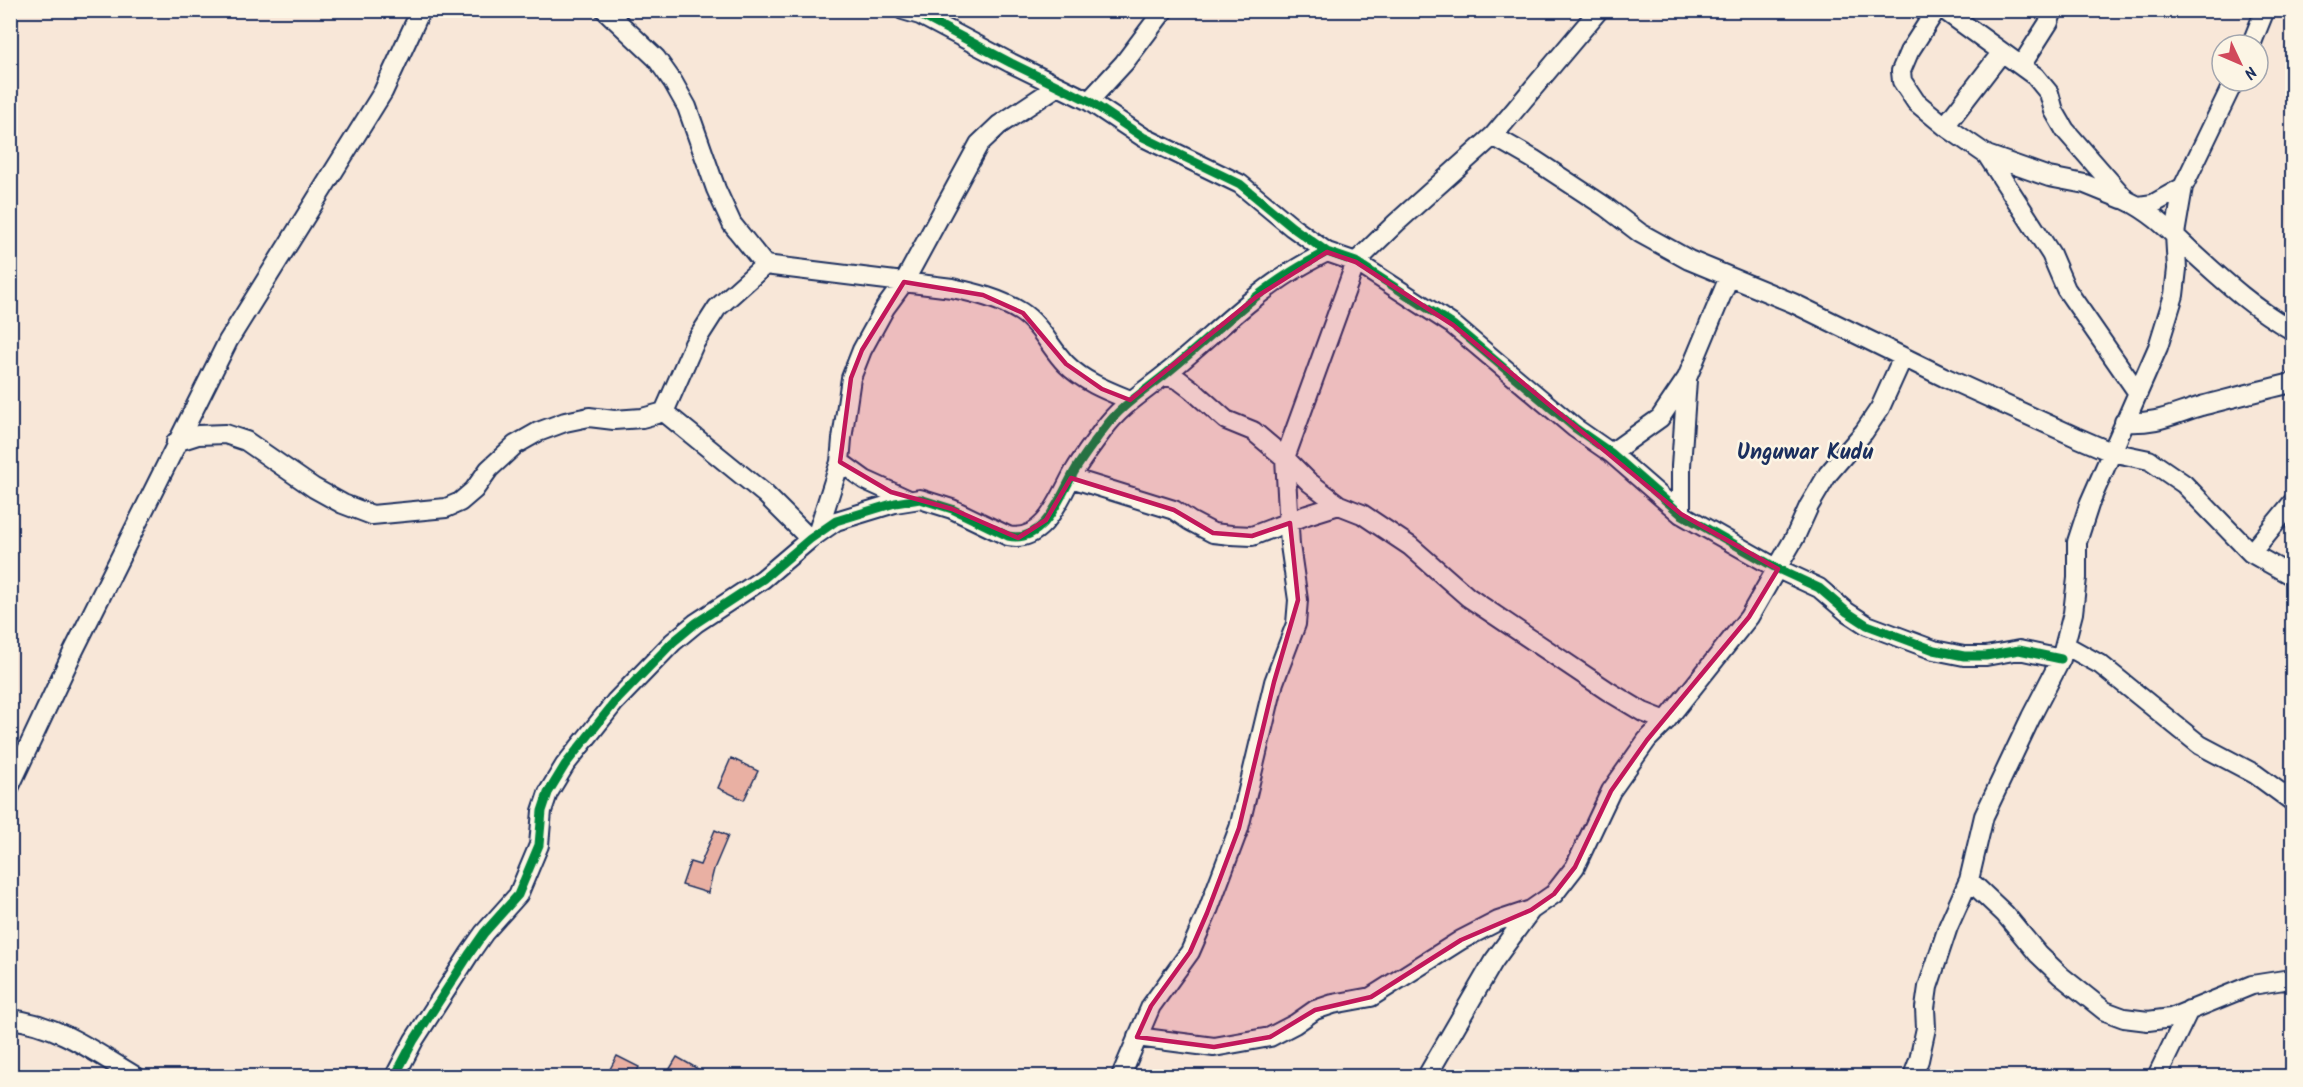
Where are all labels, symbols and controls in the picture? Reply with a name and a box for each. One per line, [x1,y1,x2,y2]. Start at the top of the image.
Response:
north arrow [2210,33,2270,93]
text: N [2237,60,2262,85]
district label: Unguwar Kudu [1737,436,1873,471]

